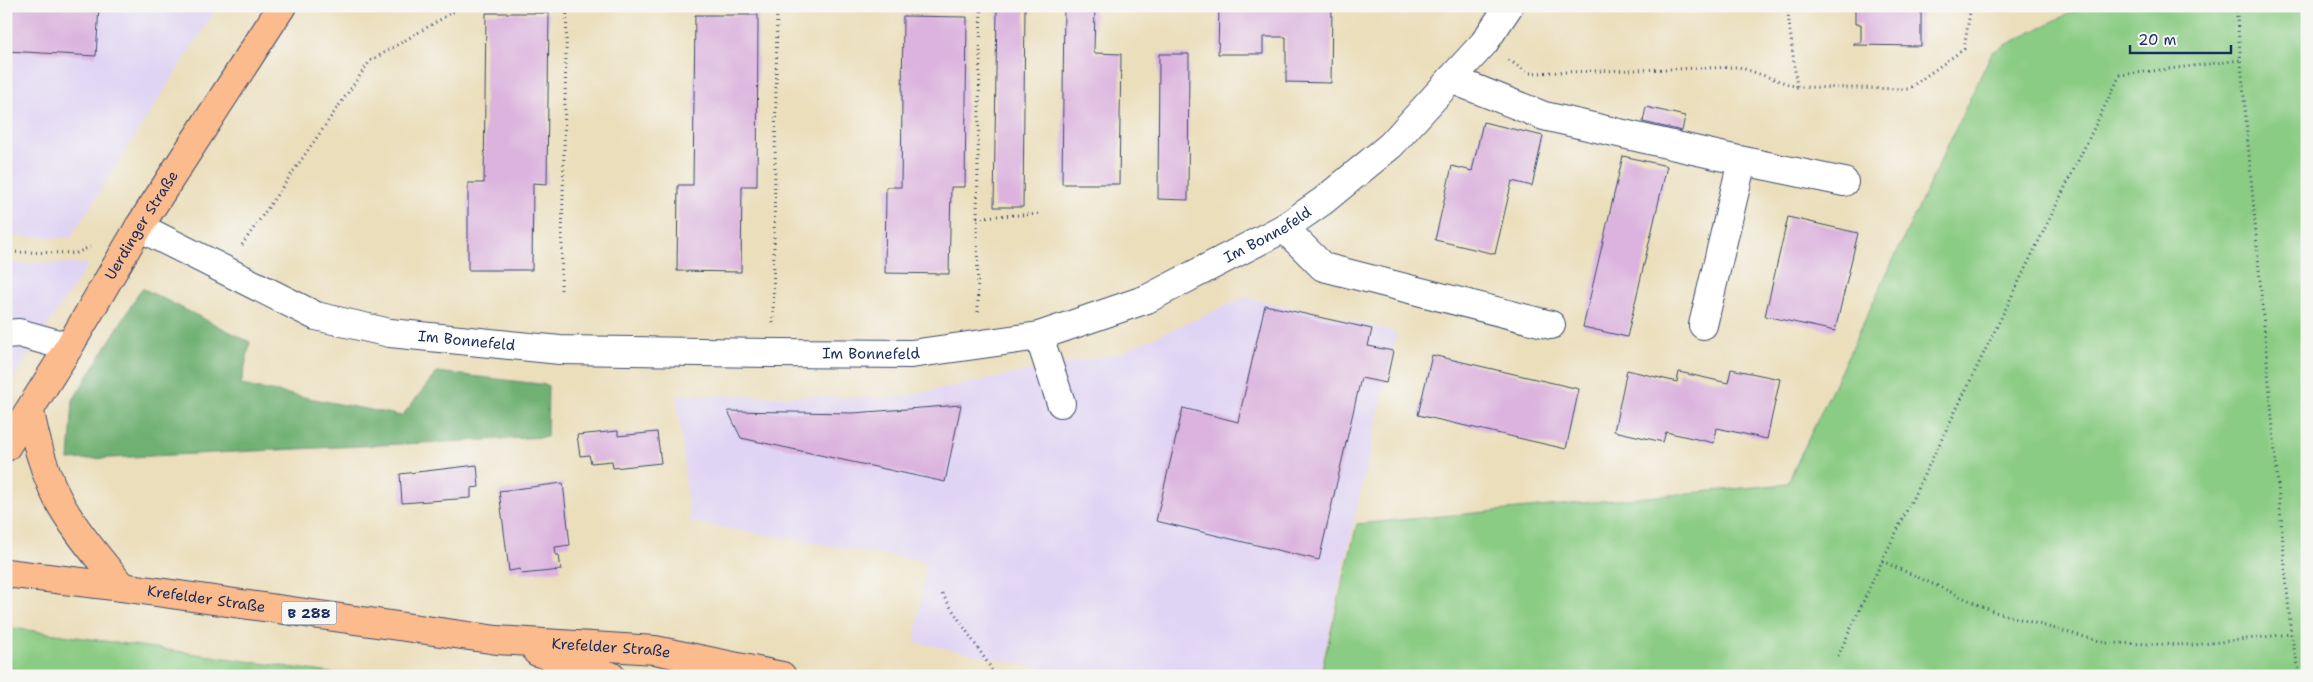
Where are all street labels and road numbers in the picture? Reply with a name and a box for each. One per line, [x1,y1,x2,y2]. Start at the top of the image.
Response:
street label: Uerdinger Straße [100,167,183,284]
street label: Im Bonnefeld [1220,202,1316,267]
street label: Im Bonnefeld [417,326,517,356]
street label: Im Bonnefeld [822,343,922,364]
street label: Krefelder Straße [146,581,267,617]
road number: B 288 [282,602,336,624]
street label: Krefelder Straße [551,633,673,663]

